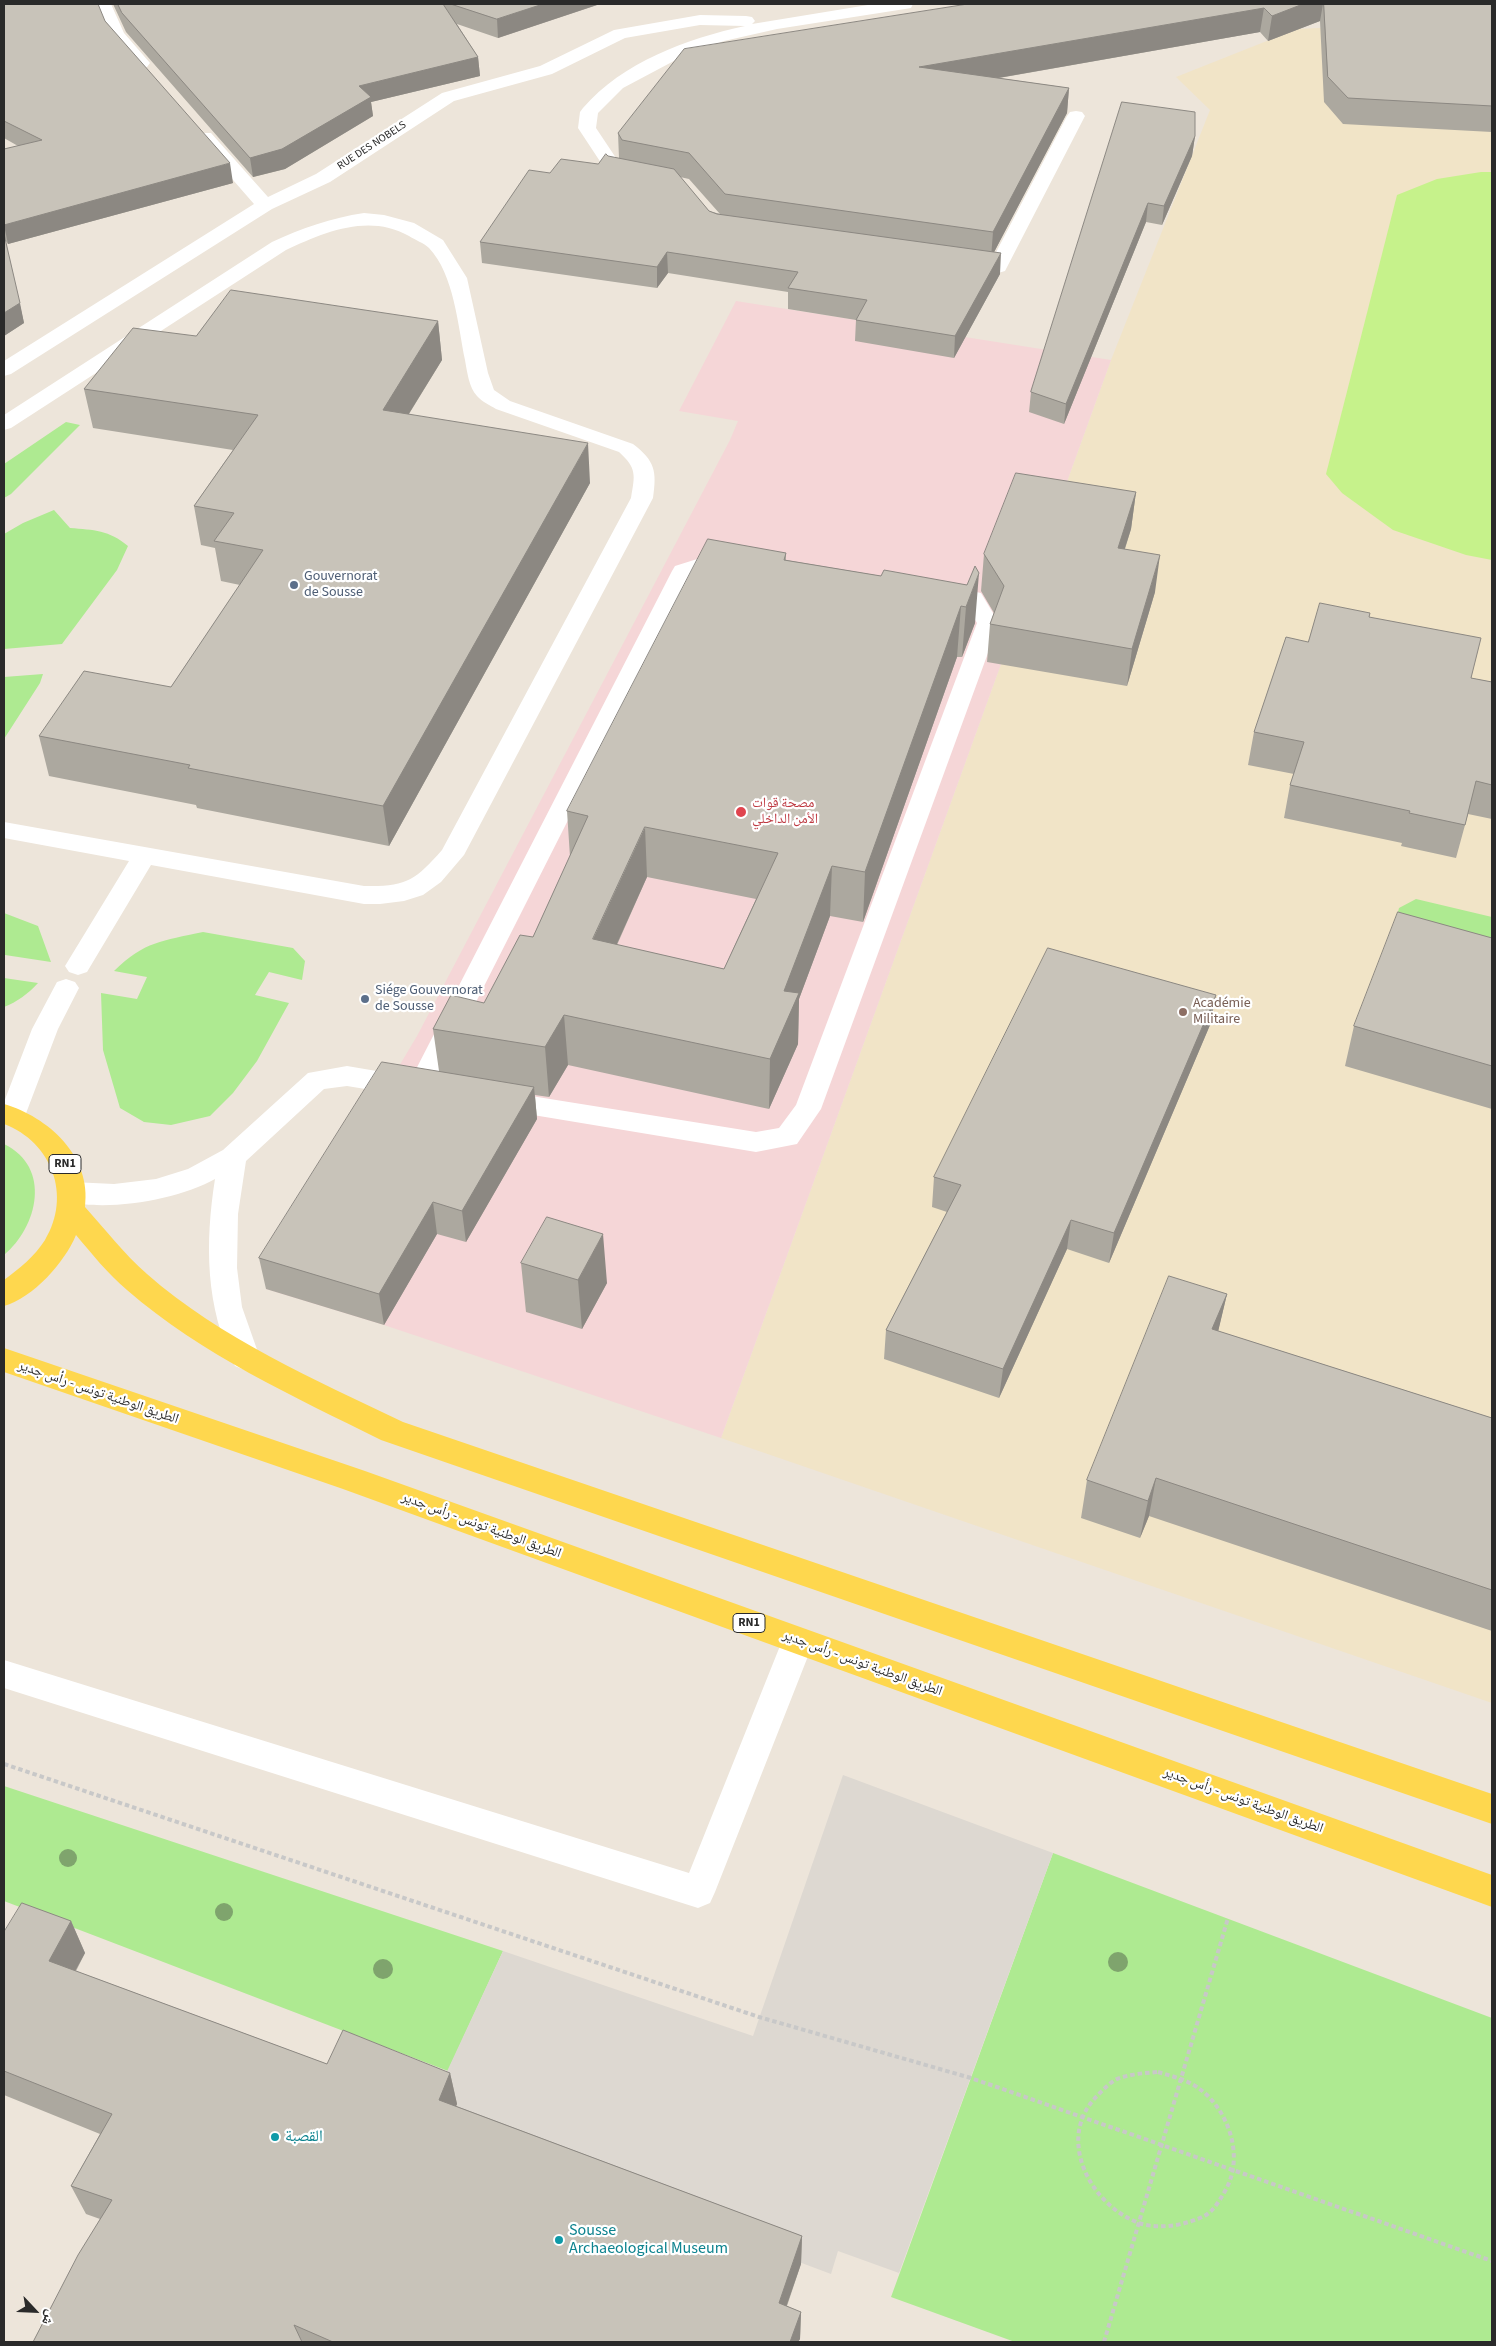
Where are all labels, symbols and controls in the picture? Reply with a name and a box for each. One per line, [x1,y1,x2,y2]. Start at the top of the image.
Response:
street label: RUE DES NOBELS [335,119,409,173]
place label: Gouvernorat de Sousse [304,569,377,602]
marker: Gouvernorat de Sousse [288,579,300,591]
place label: مصحة قوات الأمن الداخلي [752,796,818,829]
marker: مصحة قوات الأمن الداخلي [734,805,748,819]
place label: Siége Gouvernorat de Sousse [375,983,483,1016]
marker: Siége Gouvernorat de Sousse [359,993,371,1005]
place label: Académie Militaire [1193,996,1251,1028]
marker: Académie Militaire [1177,1006,1189,1018]
road number: RN1 [49,1154,81,1174]
street label: الطريق الوطنية تونس - رأس جدير [15,1358,181,1428]
street label: الطريق الوطنية تونس - رأس جدير [399,1489,563,1563]
road number: RN1 [733,1614,765,1632]
street label: الطريق الوطنية تونس - رأس جدير [780,1627,944,1701]
street label: الطريق الوطنية تونس - رأس جدير [1161,1764,1325,1838]
place label: القصبة [285,2127,323,2147]
marker: القصبة [269,2131,281,2143]
place label: Sousse Archaeological Museum [569,2221,728,2259]
marker: Sousse Archaeological Museum [553,2234,565,2246]
north arrow [10,2286,60,2336]
text: ش [36,2306,61,2328]

